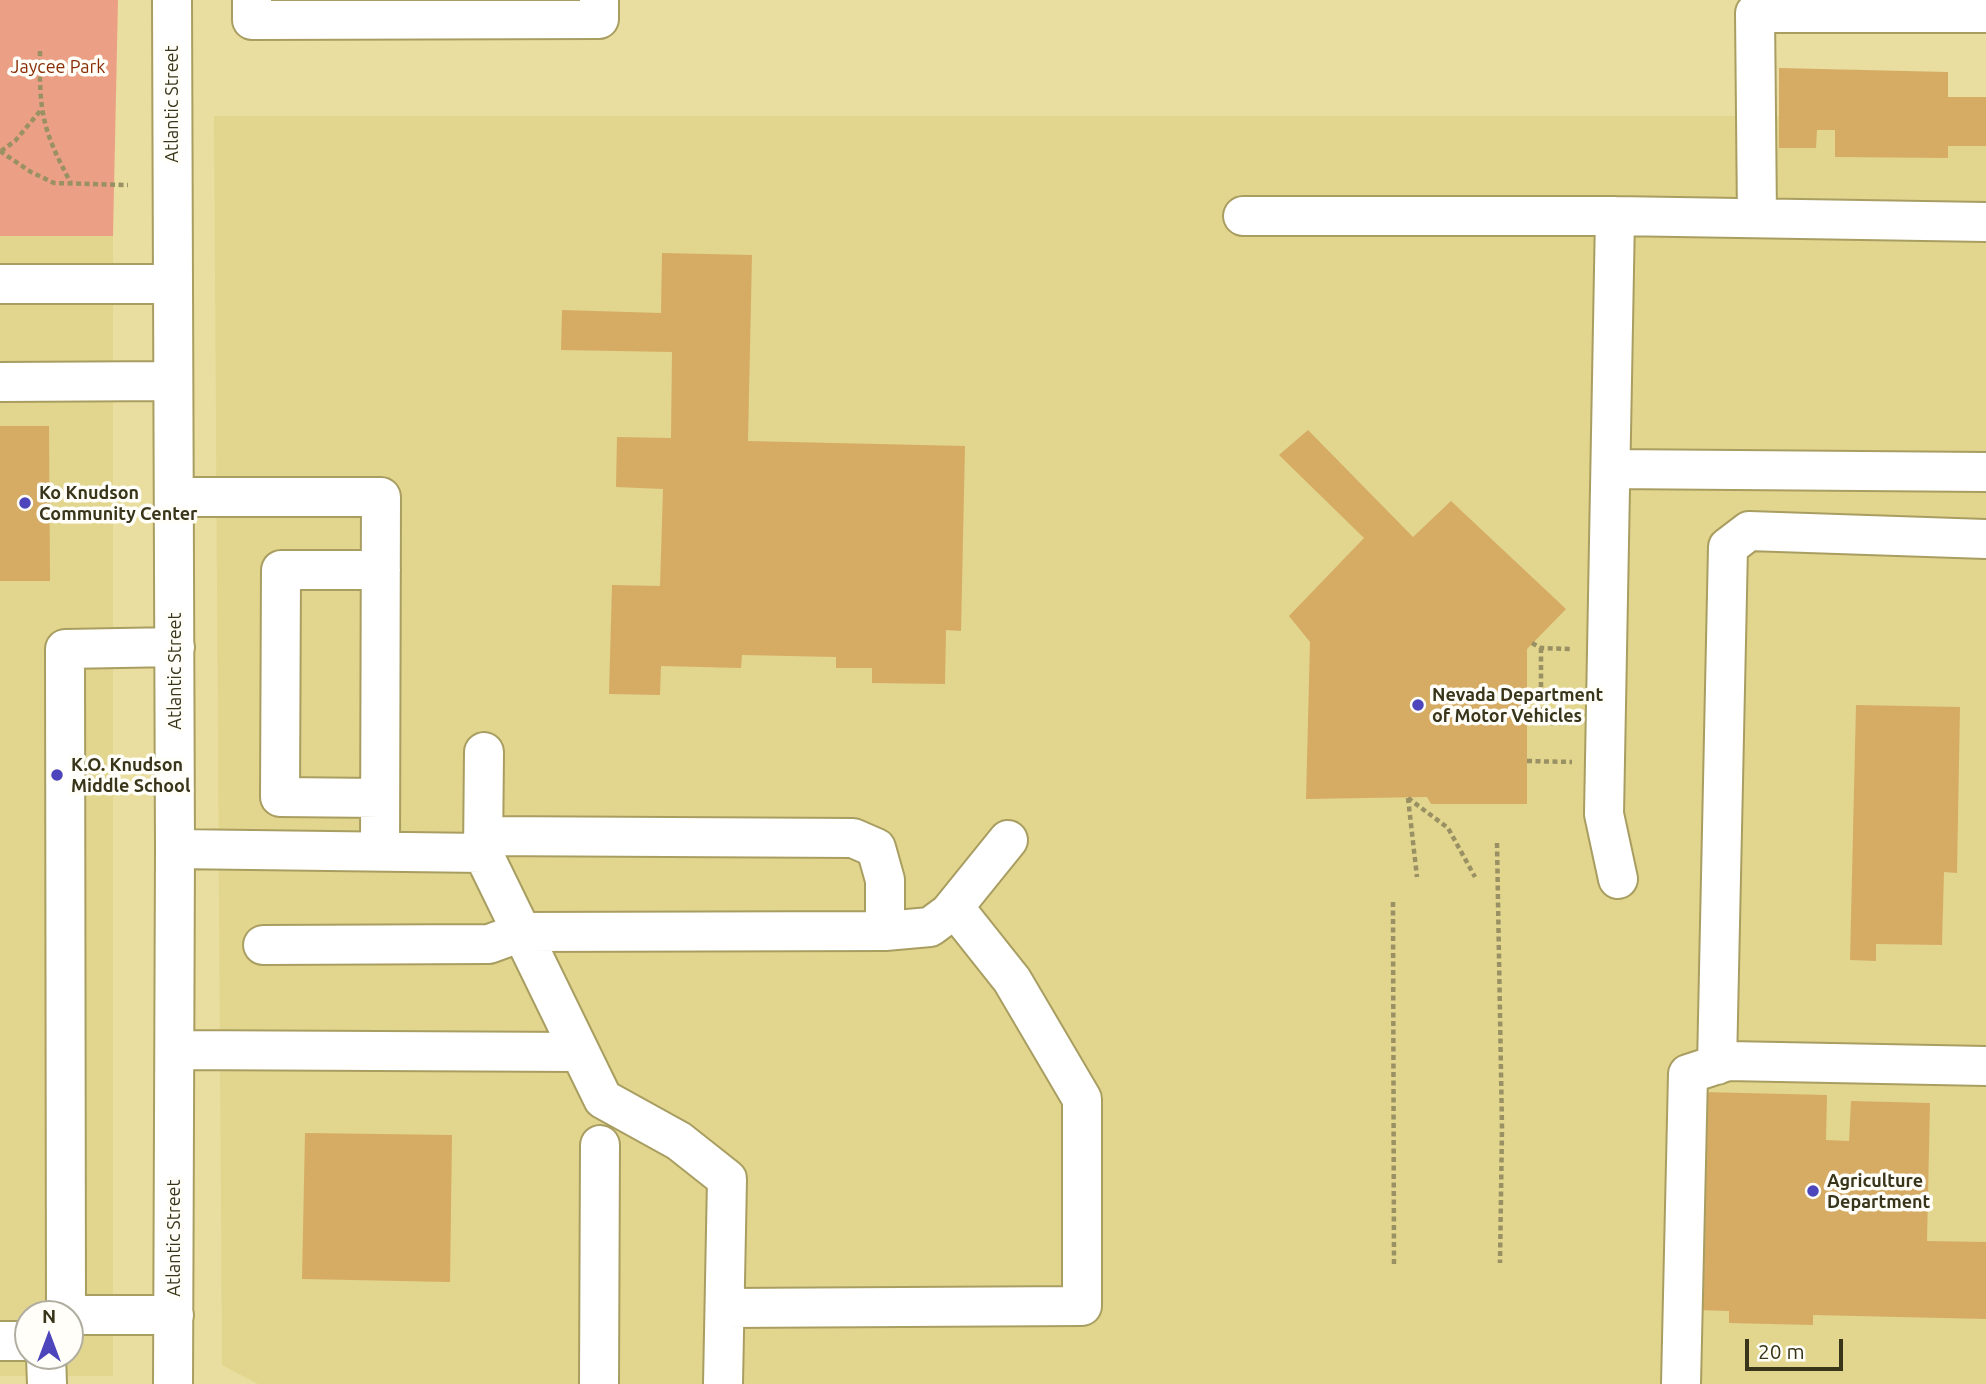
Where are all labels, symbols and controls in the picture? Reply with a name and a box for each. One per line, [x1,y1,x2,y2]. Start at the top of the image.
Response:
street label: Atlantic Street [161,45,183,163]
park label: Jaycee Park [11,56,105,78]
place label: Ko Knudson Community Center [39,482,197,524]
marker: Ko Knudson Community Center [17,495,33,511]
street label: Atlantic Street [164,612,186,730]
place label: Nevada Department of Motor Vehicles [1432,684,1603,726]
marker: Nevada Department of Motor Vehicles [1410,697,1426,713]
place label: K.O. Knudson Middle School [71,754,190,796]
marker: K.O. Knudson Middle School [49,767,65,783]
place label: Agriculture Department [1827,1170,1930,1212]
street label: Atlantic Street [163,1179,185,1297]
marker: Agriculture Department [1805,1183,1821,1199]
north arrow [14,1300,84,1370]
text: N [42,1305,56,1327]
scale bar [1748,1324,1846,1368]
text: 20 m [1758,1339,1805,1363]

